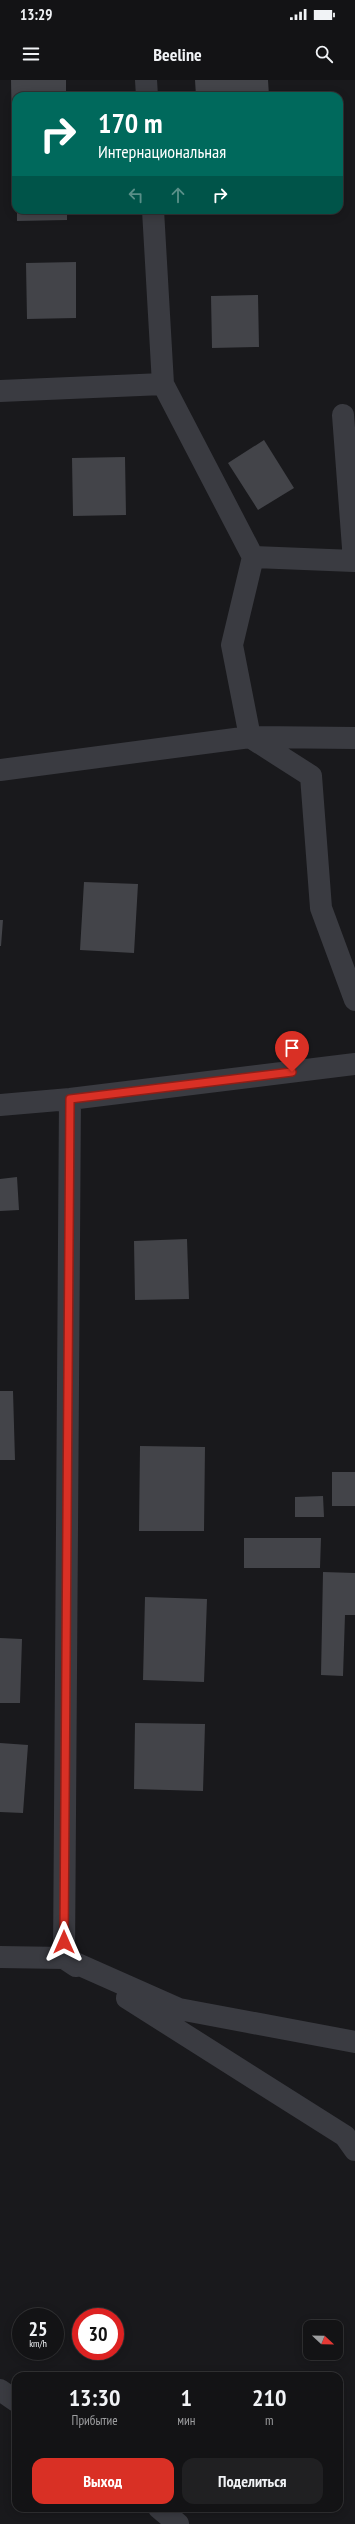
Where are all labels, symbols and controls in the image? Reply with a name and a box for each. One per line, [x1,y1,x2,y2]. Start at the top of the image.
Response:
text: 13:29 [20,5,52,24]
icon: menu [20,43,42,65]
text: Beeline [153,43,202,66]
icon: search [313,43,335,65]
text: 170 m [98,104,162,141]
icon: right [32,108,84,160]
text: Интернациональная [98,140,226,163]
icon: left [125,184,147,206]
icon: ahead [167,184,189,206]
icon: right [209,184,231,206]
pin [275,1031,309,1072]
icon: arrive [281,1037,303,1059]
position arrow [43,1921,85,1963]
speed limit sign: 30 [72,2308,124,2360]
text: 25 [28,2316,48,2342]
north arrow [303,2320,343,2360]
map controls [303,2320,343,2360]
text: km/h [29,2337,47,2350]
text: 13:30 [69,2382,121,2413]
text: 1 [181,2382,192,2413]
text: 210 [252,2382,286,2413]
text: Прибытие [72,2412,118,2429]
text: мин [177,2412,195,2429]
text: m [265,2412,273,2429]
button: Выход [32,2458,174,2504]
button: Поделиться [182,2458,323,2504]

